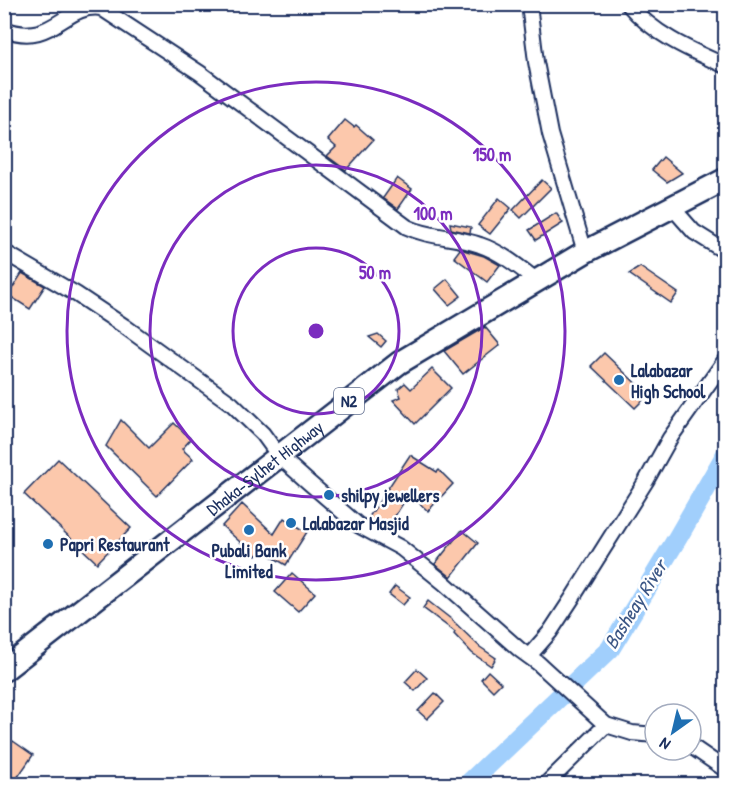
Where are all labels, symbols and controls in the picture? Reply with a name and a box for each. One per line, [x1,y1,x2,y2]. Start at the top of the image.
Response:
text: 150 m [473,142,511,167]
text: 100 m [413,201,453,226]
text: 50 m [359,260,391,285]
centre of rings [306,321,326,341]
place label: Lalabazar High School [631,358,706,405]
marker: Lalabazar High School [612,373,626,387]
road number: N2 [334,388,364,414]
street label: Dhaka-Sylhet Highway [201,414,329,521]
place label: shilpy jewellers [341,483,440,509]
marker: shilpy jewellers [322,488,336,502]
place label: Lalabazar Masjid [303,511,409,536]
marker: Lalabazar Masjid [284,516,298,530]
marker: Pubali Bank Limited [242,523,256,537]
place label: Papri Restaurant [60,532,170,558]
marker: Papri Restaurant [41,537,55,551]
place label: Pubali Bank Limited [211,538,287,584]
water label: Basheay River [597,552,675,654]
north arrow [643,702,703,762]
text: N [655,733,674,756]

